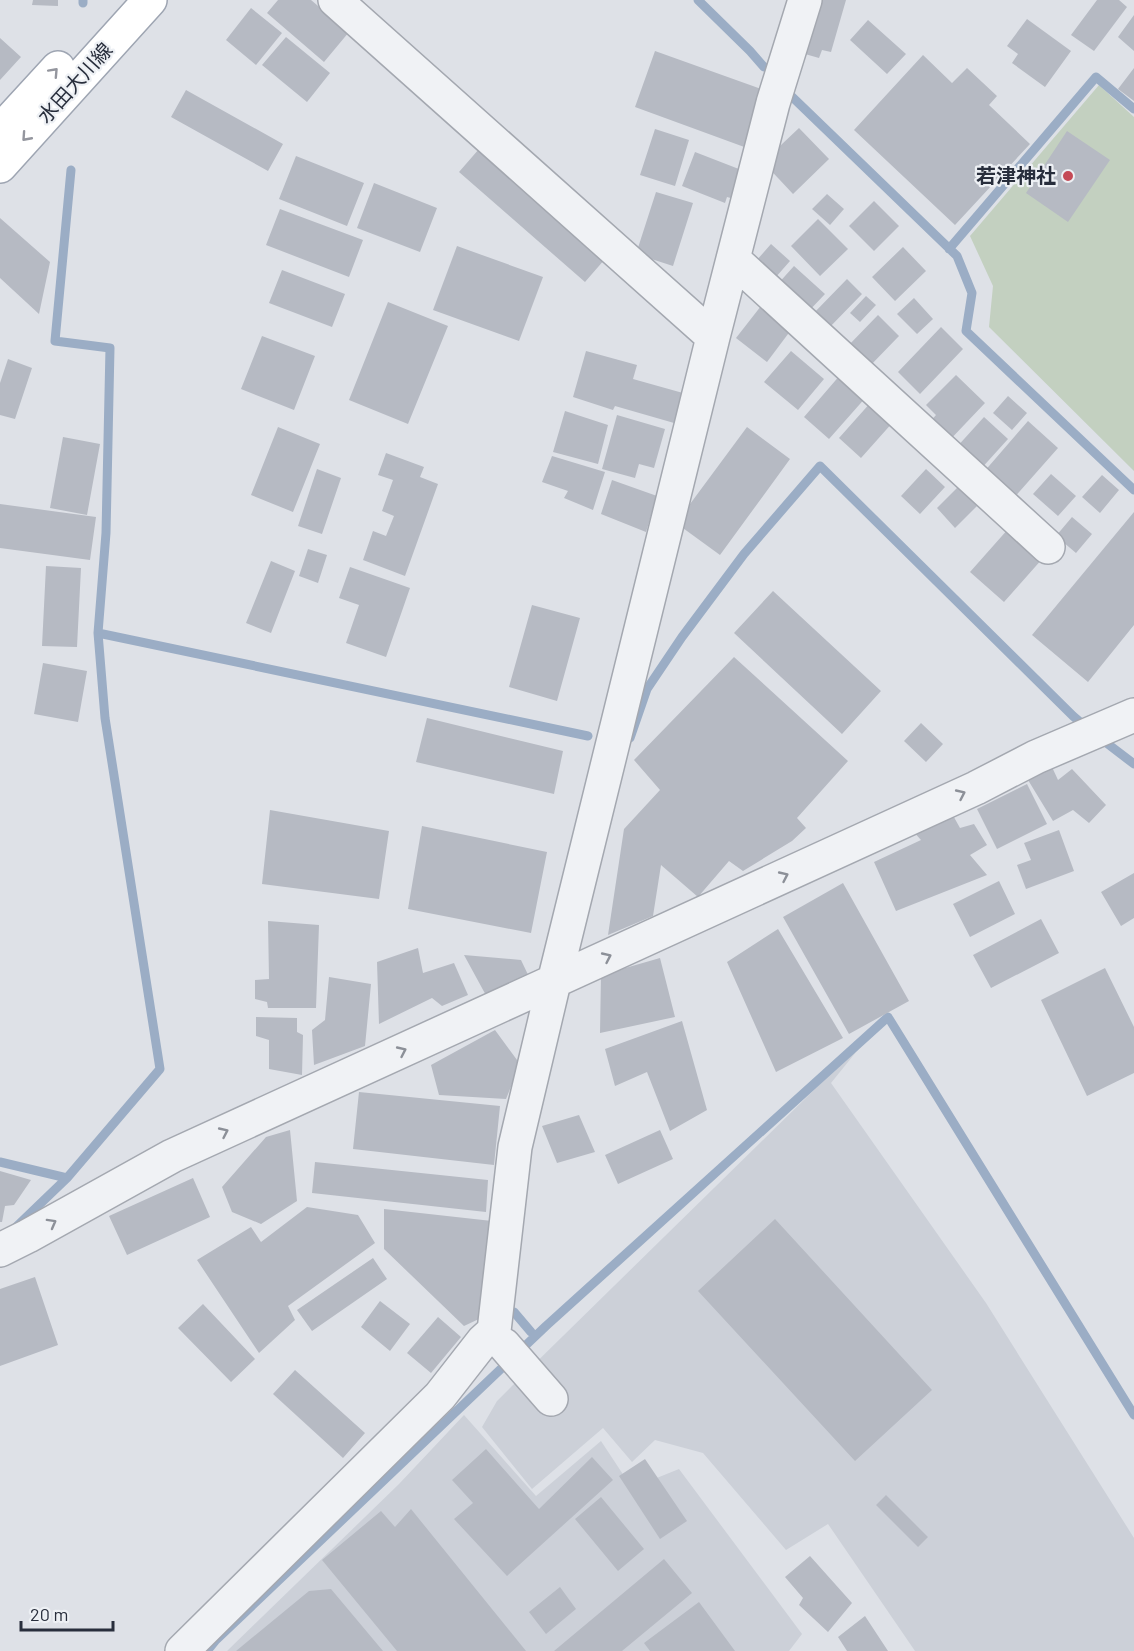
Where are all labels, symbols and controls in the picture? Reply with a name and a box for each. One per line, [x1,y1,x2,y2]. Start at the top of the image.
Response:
street label: 水田大川線 [32,37,117,128]
one-way arrow [47,69,58,79]
one-way arrow [22,130,33,140]
place label: 若津神社 [976,163,1056,187]
marker: 若津神社 [1061,169,1075,183]
one-way arrow [954,790,965,802]
one-way arrow [777,871,788,883]
one-way arrow [600,953,611,965]
one-way arrow [395,1046,406,1058]
one-way arrow [218,1127,229,1139]
one-way arrow [46,1219,56,1230]
scale bar [21,1594,112,1632]
text: 20 m [30,1603,68,1625]

